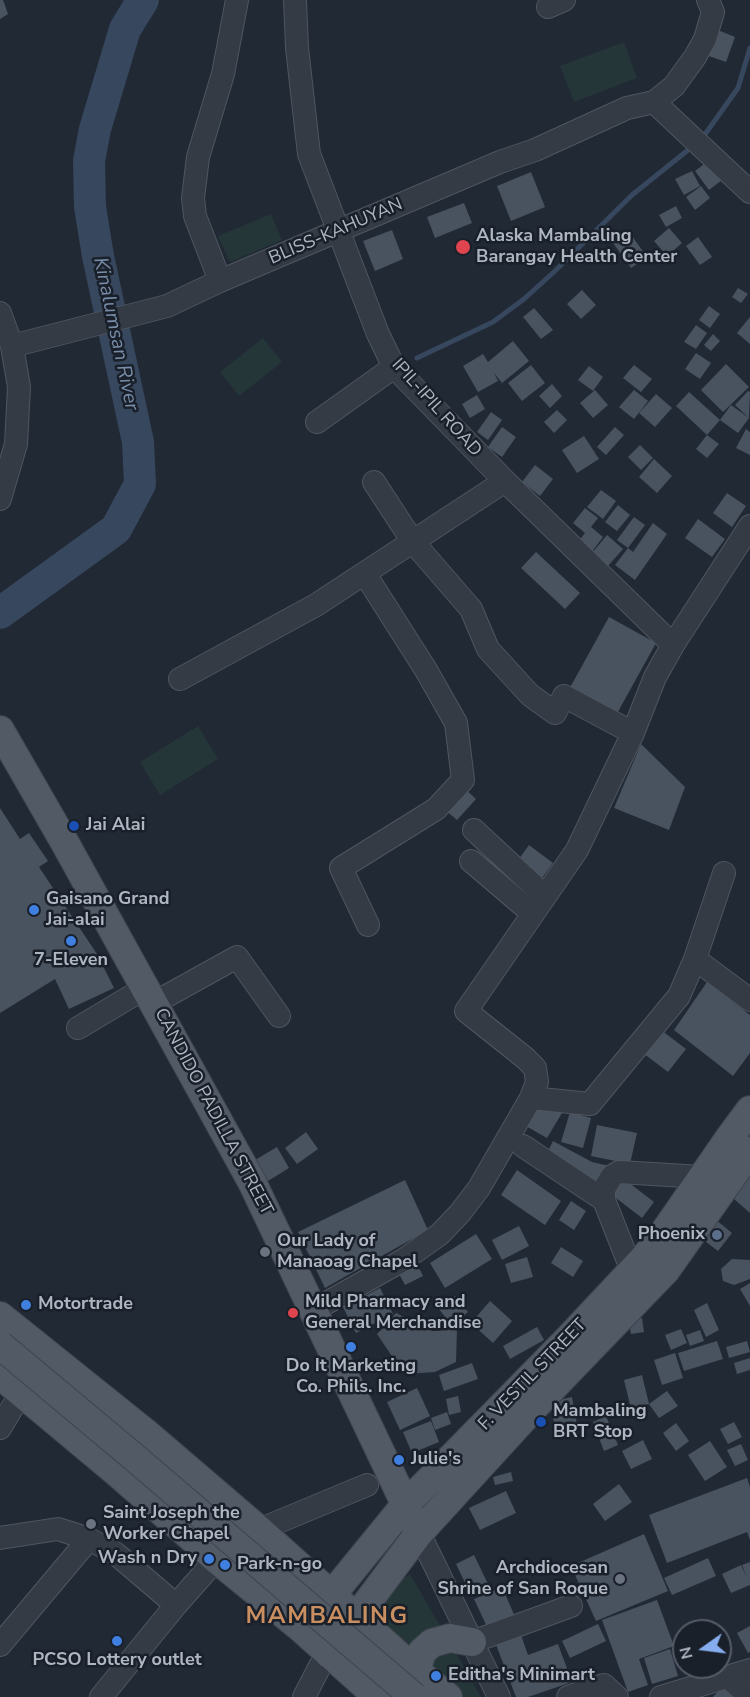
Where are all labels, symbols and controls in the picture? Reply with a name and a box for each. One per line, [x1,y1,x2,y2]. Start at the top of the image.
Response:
street label: BLISS-KAHUYAN [266,194,406,270]
place label: Alaska Mambaling Barangay Health Center [476,226,677,268]
marker: Alaska Mambaling Barangay Health Center [454,238,472,256]
water label: Kinalumsan River [87,255,143,413]
street label: IPIL-IPIL ROAD [386,355,486,461]
place label: Jai Alai [86,815,145,837]
marker: Jai Alai [67,819,81,833]
place label: Gaisano Grand Jai-alai [46,889,169,932]
marker: Gaisano Grand Jai-alai [27,903,41,917]
marker: 7-Eleven [64,934,78,948]
place label: 7-Eleven [34,950,108,972]
street label: CANDIDO PADILLA STREET [149,1005,277,1219]
place label: Phoenix [638,1224,705,1246]
marker: Phoenix [710,1228,724,1242]
place label: Our Lady of Manaoag Chapel [277,1231,418,1274]
marker: Our Lady of Manaoag Chapel [258,1245,272,1259]
place label: Mild Pharmacy and General Merchandise [305,1292,481,1334]
place label: Motortrade [38,1294,133,1316]
marker: Motortrade [19,1298,33,1312]
marker: Mild Pharmacy and General Merchandise [286,1306,300,1320]
street label: F. VESTIL STREET [474,1315,592,1435]
marker: Do It Marketing Co. Phils. Inc. [344,1340,358,1354]
place label: Do It Marketing Co. Phils. Inc. [286,1356,416,1398]
place label: Mambaling BRT Stop [553,1401,647,1444]
marker: Mambaling BRT Stop [534,1415,548,1429]
place label: Julie's [411,1449,461,1471]
marker: Julie's [392,1453,406,1467]
place label: Saint Joseph the Worker Chapel [103,1503,240,1546]
marker: Saint Joseph the Worker Chapel [84,1517,98,1531]
place label: Wash n Dry [98,1548,197,1570]
marker: Wash n Dry [202,1552,216,1566]
place label: Park-n-go [237,1554,322,1576]
marker: Park-n-go [218,1558,232,1572]
place label: Archdiocesan Shrine of San Roque [438,1558,608,1600]
marker: Archdiocesan Shrine of San Roque [613,1572,627,1586]
district label: MAMBALING [245,1603,409,1631]
north arrow [672,1619,732,1679]
marker: PCSO Lottery outlet [110,1634,124,1648]
text: N [674,1644,699,1661]
place label: PCSO Lottery outlet [32,1650,202,1672]
place label: Editha's Minimart [448,1665,595,1687]
marker: Editha's Minimart [429,1669,443,1683]

